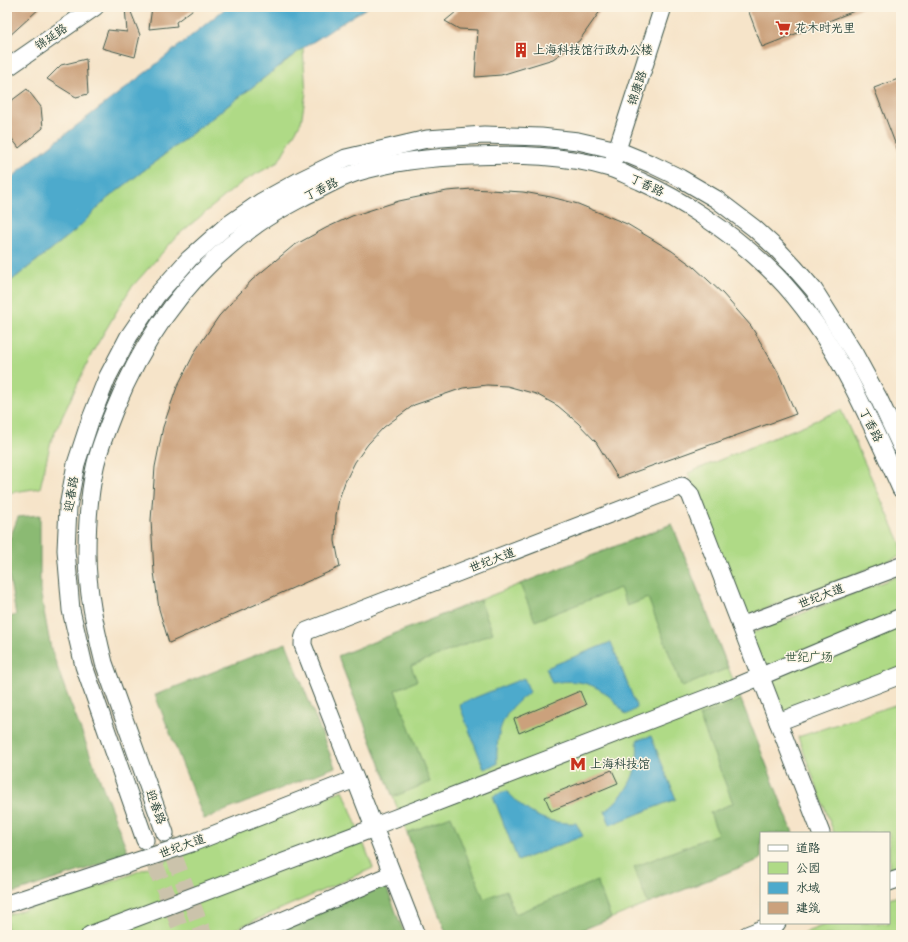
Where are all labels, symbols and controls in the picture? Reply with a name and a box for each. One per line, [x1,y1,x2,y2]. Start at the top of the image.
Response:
supermarket icon: 花木时光里 [774,19,792,37]
street label: 锦延路 [32,21,70,53]
place label: 花木时光里 [795,21,855,35]
building icon: 上海科技馆行政办公楼 [512,41,530,59]
place label: 上海科技馆行政办公楼 [533,43,653,57]
street label: 锦康路 [625,69,649,107]
street label: 丁香路 [628,171,666,199]
street label: 丁香路 [302,175,340,203]
street label: 丁香路 [857,406,885,444]
street label: 迎春路 [61,475,81,513]
street label: 世纪大道 [467,545,517,575]
street label: 世纪大道 [796,581,846,611]
park label: 世纪广场 [785,650,833,664]
metro station icon: 上海科技馆 [569,755,587,773]
place label: 上海科技馆 [590,757,650,771]
street label: 迎春路 [143,788,169,826]
street label: 世纪大道 [157,831,207,861]
legend [760,832,890,924]
text: 道路 [796,841,820,855]
text: 公园 [796,861,820,875]
text: 水域 [796,881,820,895]
text: 建筑 [796,901,820,915]

